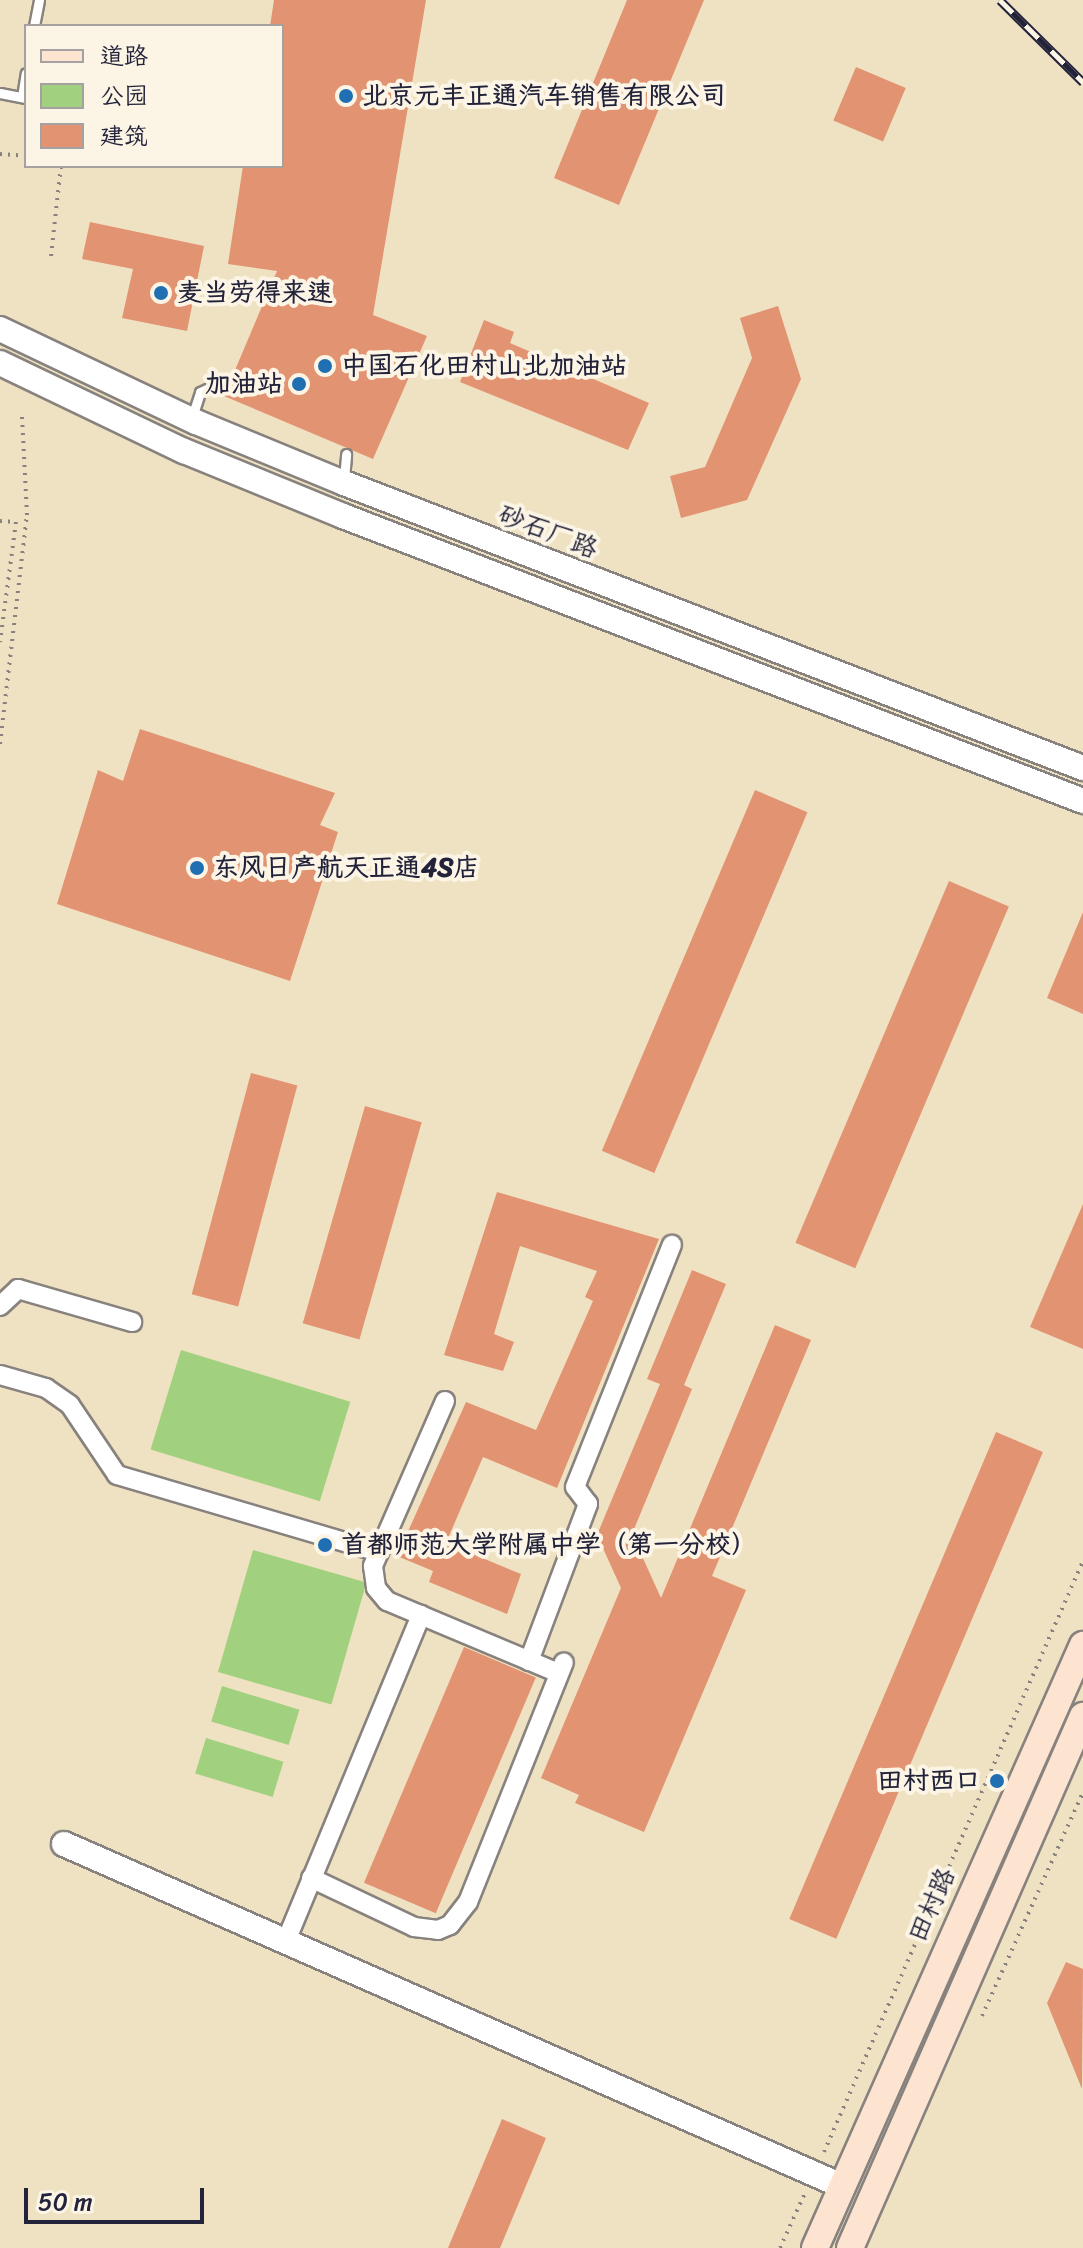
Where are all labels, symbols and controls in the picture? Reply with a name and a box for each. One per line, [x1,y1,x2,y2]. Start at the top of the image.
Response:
legend [24,24,284,168]
text: 道路 [100,35,148,77]
text: 公园 [100,75,148,117]
place label: 北京元丰正通汽车销售有限公司 [362,80,726,112]
marker: 北京元丰正通汽车销售有限公司 [337,87,355,105]
text: 建筑 [100,115,148,157]
place label: 麦当劳得来速 [177,277,333,309]
marker: 麦当劳得来速 [152,284,170,302]
place label: 中国石化田村山北加油站 [341,350,627,382]
marker: 中国石化田村山北加油站 [316,357,334,375]
place label: 加油站 [205,368,283,400]
marker: 加油站 [290,375,308,393]
street label: 砂石厂路 [494,499,602,565]
place label: 东风日产航天正通4S店 [213,852,480,884]
marker: 东风日产航天正通4S店 [188,859,206,877]
place label: 首都师范大学附属中学（第一分校） [341,1529,757,1561]
marker: 首都师范大学附属中学（第一分校） [316,1536,334,1554]
place label: 田村西口 [877,1765,981,1797]
marker: 田村西口 [988,1772,1006,1790]
street label: 田村路 [902,1863,962,1947]
scale bar [28,2172,208,2222]
text: 50 m [38,2181,93,2223]

